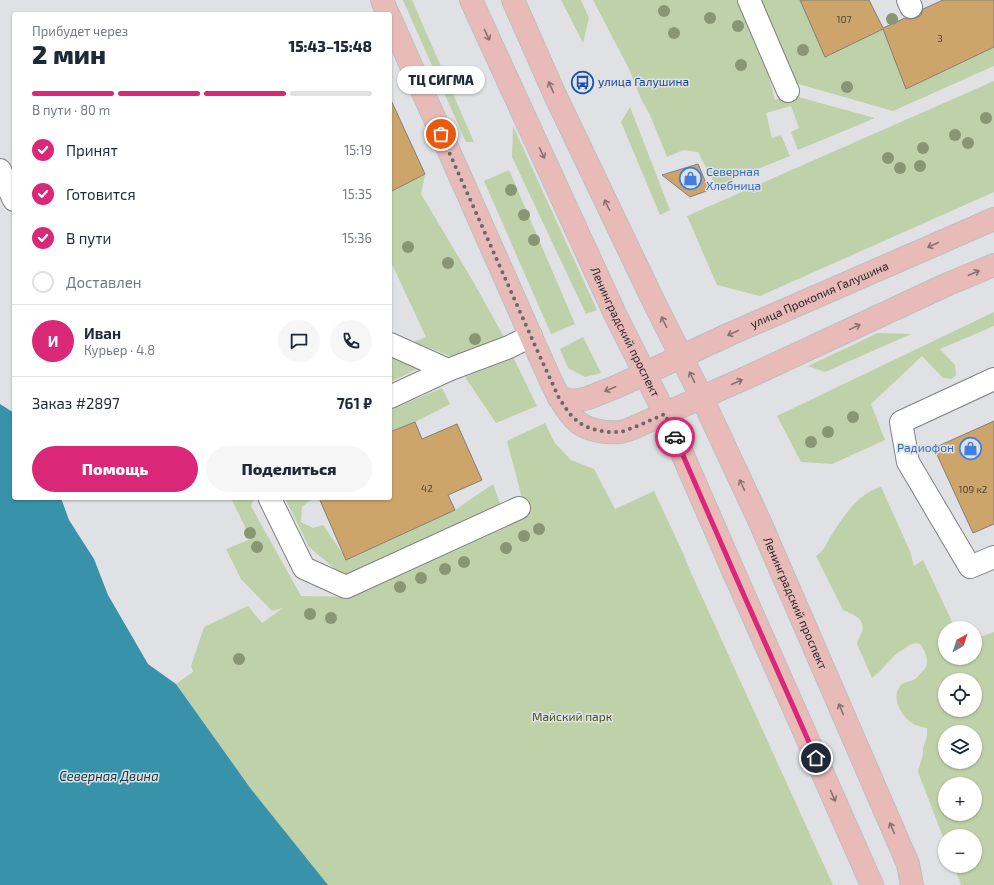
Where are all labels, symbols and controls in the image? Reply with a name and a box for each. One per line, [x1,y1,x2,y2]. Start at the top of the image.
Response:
house number: 107 [836,13,852,25]
text: Прибудет через [32,23,128,39]
one-way arrow [484,29,491,41]
house number: 3 [937,32,943,44]
text: 15:43–15:48 [288,37,372,55]
text: 2 мин [32,38,106,69]
callout: ТЦ СИГМА [397,66,485,94]
bus stop icon: улица Галушина [570,69,596,95]
text: ТЦ СИГМА [408,72,474,88]
place label: улица Галушина [598,74,689,89]
one-way arrow [547,82,555,94]
text: В пути · 80 m [32,102,110,118]
pin [424,117,458,151]
icon: bag [430,123,452,145]
icon: check [32,139,54,161]
text: Принят [66,141,118,159]
text: 15:19 [344,142,372,158]
one-way arrow [539,147,546,159]
place label: Северная Хлебница [706,164,761,192]
shop icon: Северная Хлебница [677,166,703,192]
icon: check [32,183,54,205]
text: Готовится [66,185,136,203]
text: 15:35 [343,186,372,202]
one-way arrow [603,199,610,211]
icon: check [32,227,54,249]
text: В пути [66,229,111,247]
text: 15:36 [342,230,372,246]
one-way arrow [927,242,939,250]
street label: улица Прокопия Галушина [748,258,890,331]
street label: Ленинградский проспект [588,264,663,399]
one-way arrow [967,269,979,277]
text: Доставлен [66,273,142,291]
one-way arrow [660,316,667,328]
button: chat [278,320,320,362]
button: phone [330,320,372,362]
one-way arrow [849,323,861,330]
text: Иван [84,324,121,342]
one-way arrow [727,330,739,337]
text: И [48,332,58,350]
text: Курьер · 4.8 [84,342,155,358]
one-way arrow [688,371,695,383]
one-way arrow [731,378,743,385]
one-way arrow [604,386,616,393]
text: Заказ #2897 [32,394,120,412]
text: 761 ₽ [337,394,372,412]
courier [655,417,695,457]
icon: car [664,426,686,448]
shop icon: Радиофон [957,435,983,461]
place label: Радиофон [897,440,954,454]
button: Помощь [32,446,198,492]
button: Поделиться [206,446,372,492]
one-way arrow [738,479,745,491]
house number: 42 [421,482,433,494]
house number: 109 к2 [959,483,988,495]
street label: Ленинградский проспект [761,534,831,671]
north arrow [938,621,982,665]
map controls [938,621,982,873]
button: locate [938,673,982,717]
one-way arrow [837,703,844,715]
park label: Майский парк [532,709,613,723]
button: layers [938,725,982,769]
pin [799,741,833,775]
icon: home [805,747,827,769]
water label: Северная Двина [59,768,159,784]
button: + [938,777,982,821]
one-way arrow [830,789,837,801]
one-way arrow [888,823,896,835]
button: − [938,829,982,873]

